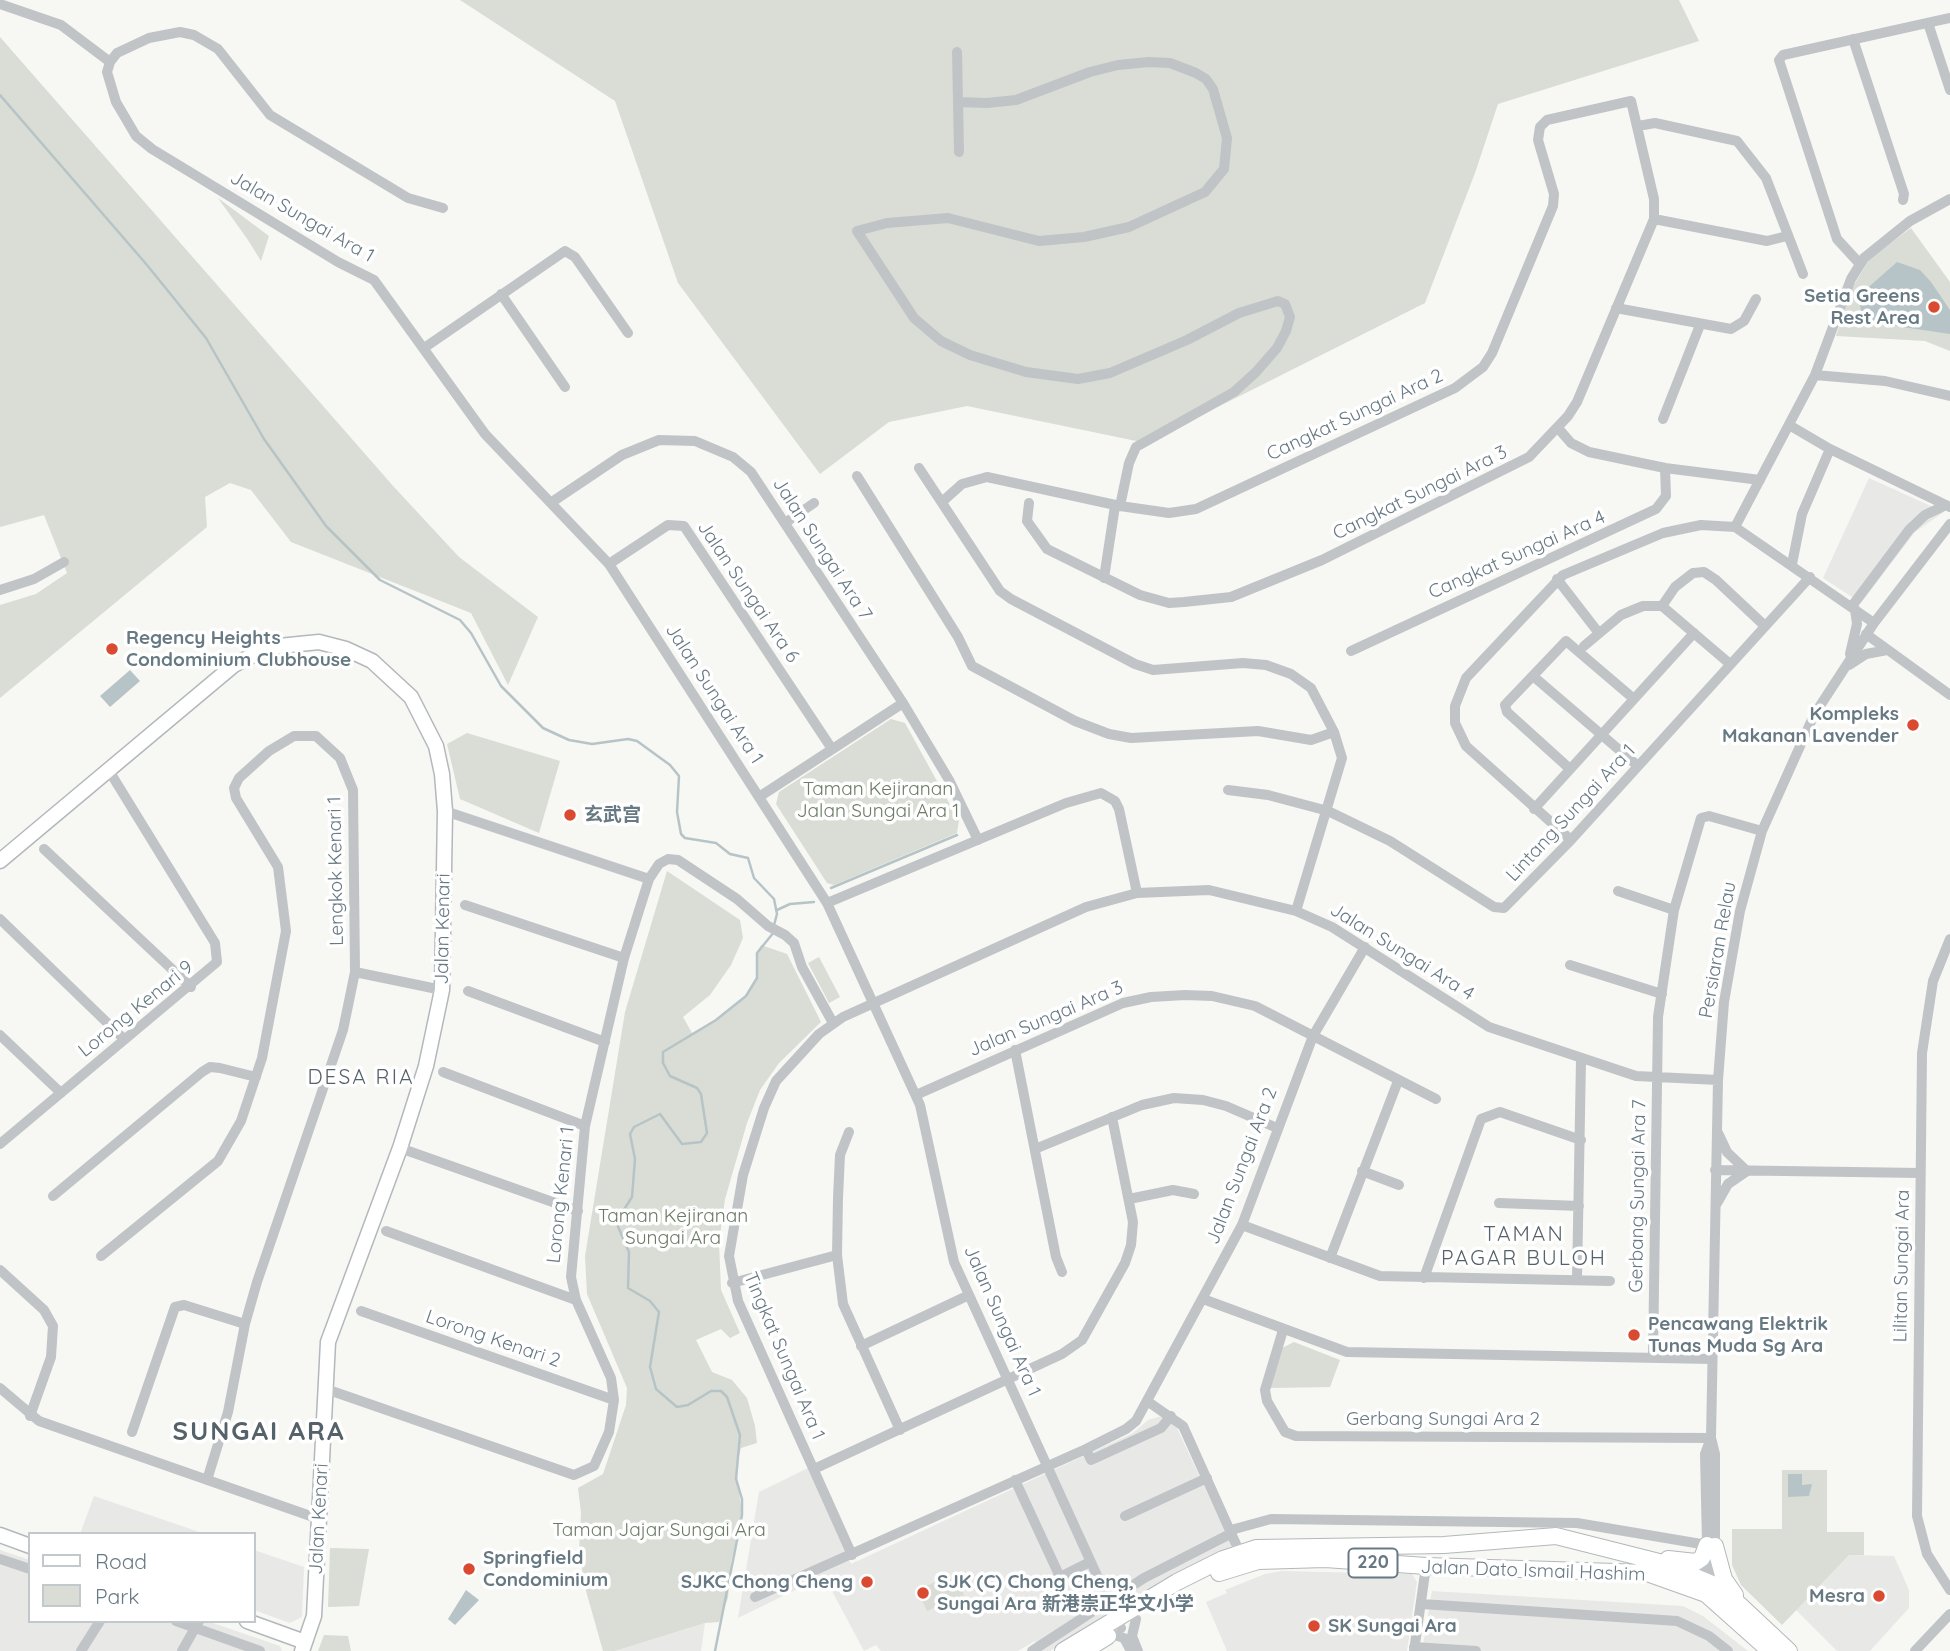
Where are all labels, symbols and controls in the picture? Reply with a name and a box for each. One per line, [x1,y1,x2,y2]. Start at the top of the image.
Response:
street label: Jalan Sungai Ara 1 [226,166,378,268]
place label: Setia Greens Rest Area [1804,285,1920,329]
marker: Setia Greens Rest Area [1926,299,1942,315]
street label: Cangkat Sungai Ara 2 [1263,364,1447,466]
street label: Cangkat Sungai Ara 3 [1329,441,1511,545]
street label: Jalan Sungai Ara 7 [767,473,877,625]
street label: Cangkat Sungai Ara 4 [1425,506,1609,604]
street label: Jalan Sungai Ara 6 [692,517,804,667]
street label: Jalan Sungai Ara 1 [660,620,768,768]
place label: Regency Heights Condominium Clubhouse [126,627,351,671]
marker: Regency Heights Condominium Clubhouse [104,641,120,657]
place label: Kompleks Makanan Lavender [1722,703,1899,747]
marker: Kompleks Makanan Lavender [1905,717,1921,733]
street label: Lintang Sungai Ara 1 [1502,740,1640,886]
park label: Taman Kejiranan Jalan Sungai Ara 1 [797,778,959,822]
street label: Lengkok Kenari 1 [323,796,349,946]
place label: 玄武宫 [584,804,641,826]
marker: 玄武宫 [562,807,578,823]
street label: Jalan Kenari [431,873,455,985]
street label: Persiaran Relau [1695,880,1741,1020]
street label: Jalan Sungai Ara 4 [1326,898,1478,1006]
street label: Lorong Kenari 9 [74,956,198,1062]
street label: Jalan Sungai Ara 3 [965,976,1127,1062]
district label: DESA RIA [308,1065,414,1091]
street label: Jalan Sungai Ara 2 [1202,1084,1282,1248]
street label: Gerbang Sungai Ara 7 [1625,1099,1651,1293]
street label: Lorong Kenari 1 [542,1126,580,1264]
street label: Lilitan Sungai Ara [1889,1189,1915,1343]
park label: Taman Kejiranan Sungai Ara [598,1205,748,1249]
district label: TAMAN PAGAR BULOH [1442,1222,1606,1272]
street label: Jalan Sungai Ara 1 [959,1242,1045,1400]
street label: Tingkat Sungai Ara 1 [738,1269,830,1443]
street label: Lorong Kenari 2 [423,1305,563,1373]
place label: Pencawang Elektrik Tunas Muda Sg Ara [1648,1313,1828,1357]
marker: Pencawang Elektrik Tunas Muda Sg Ara [1626,1327,1642,1343]
street label: Gerbang Sungai Ara 2 [1346,1408,1540,1430]
district label: SUNGAI ARA [174,1416,344,1448]
street label: Jalan Kenari [305,1463,333,1575]
park label: Taman Jajar Sungai Ara [552,1519,766,1541]
legend [28,1532,256,1623]
place label: Springfield Condominium [483,1547,608,1591]
text: Road [95,1548,147,1574]
road number: 220 [1348,1548,1398,1578]
street label: Jalan Dato Ismail Hashim [1420,1556,1646,1586]
marker: Springfield Condominium [461,1561,477,1577]
place label: SJKC Chong Cheng [681,1571,853,1593]
place label: SJK (C) Chong Cheng, Sungai Ara 新港崇正华文小学 [937,1571,1194,1615]
marker: SJKC Chong Cheng [859,1574,875,1590]
text: Park [95,1583,139,1609]
marker: SJK (C) Chong Cheng, Sungai Ara 新港崇正华文小学 [915,1585,931,1601]
place label: Mesra [1809,1585,1865,1607]
marker: Mesra [1871,1588,1887,1604]
place label: SK Sungai Ara [1328,1615,1457,1637]
marker: SK Sungai Ara [1306,1618,1322,1634]

